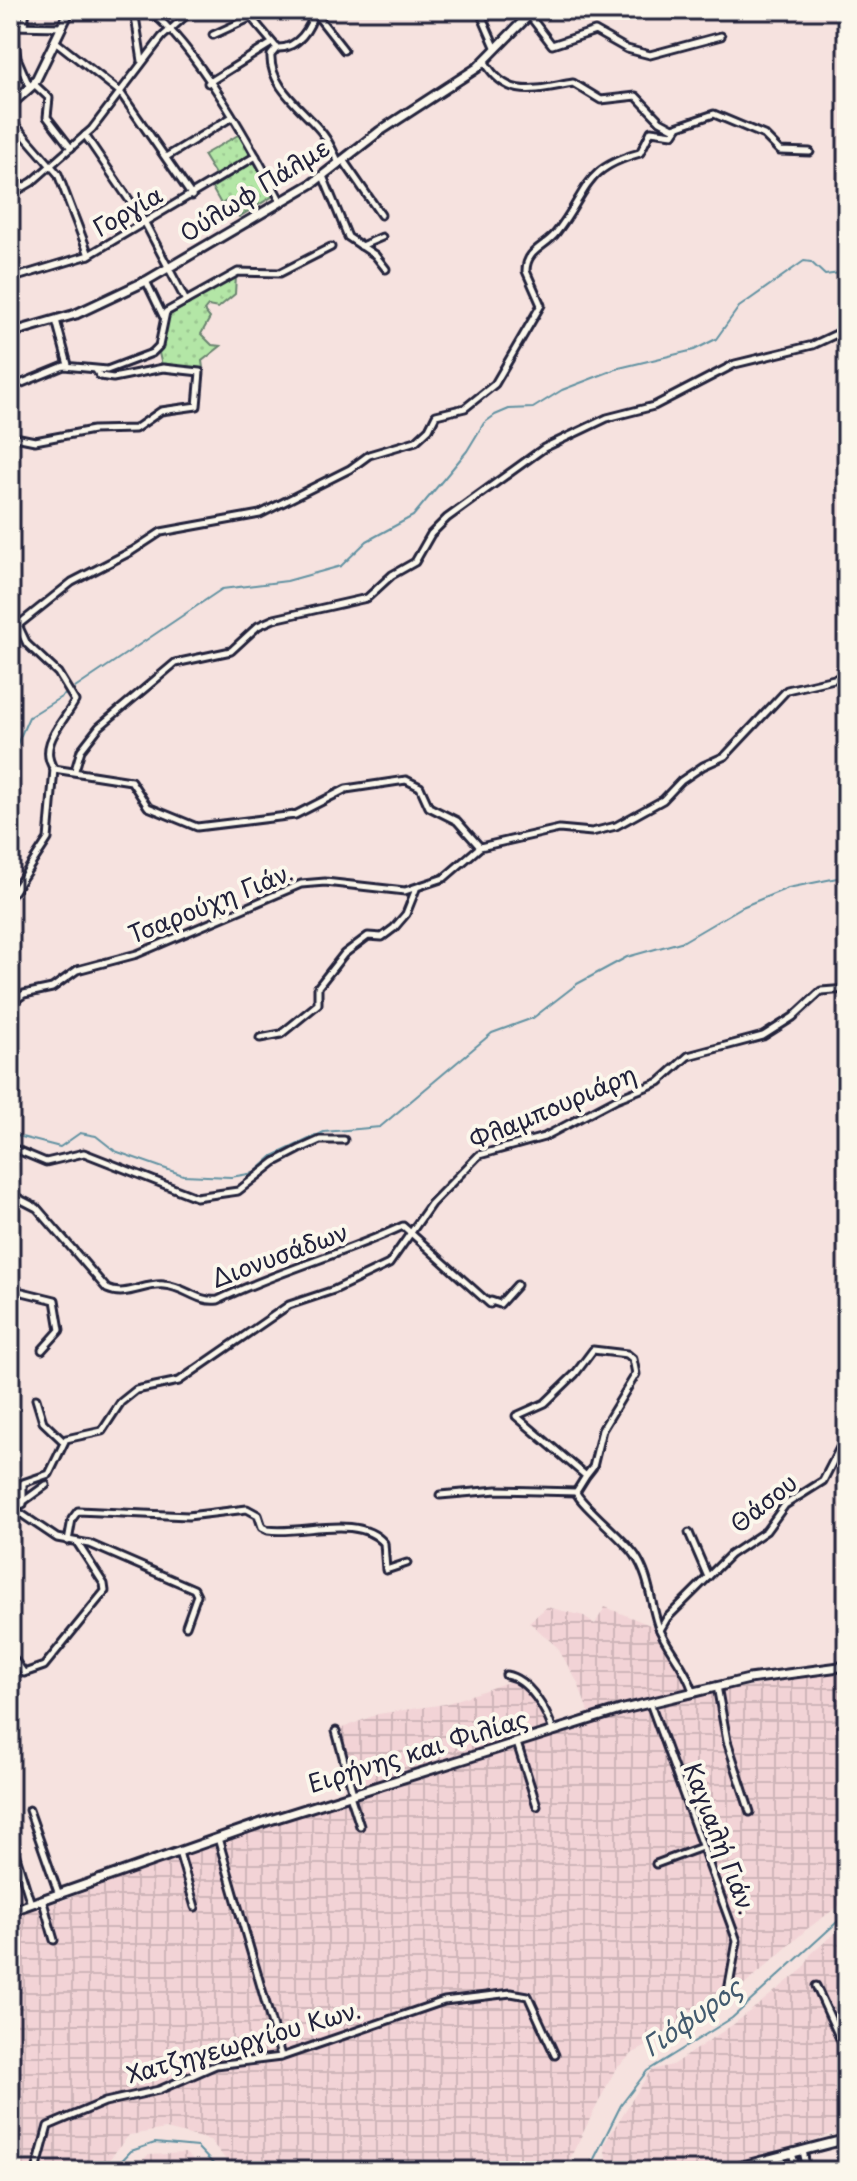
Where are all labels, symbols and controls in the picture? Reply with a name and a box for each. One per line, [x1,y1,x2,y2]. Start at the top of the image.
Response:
street label: Ούλωφ Πάλμε [172,129,336,250]
street label: Γοργία [85,176,169,245]
street label: Τσαρούχη Γιάν. [123,853,298,952]
street label: Φλαμπουριάρη [463,1055,641,1158]
street label: Διονυσάδων [206,1213,353,1295]
street label: Θάσου [721,1464,804,1541]
street label: Ειρήνης και Φιλίας [303,1700,532,1801]
street label: Καγιαλή Γιάν. [675,1757,766,1919]
water label: Γιόφυρος [633,1967,751,2065]
street label: Χατζηγεωργίου Κων. [122,1990,365,2092]

